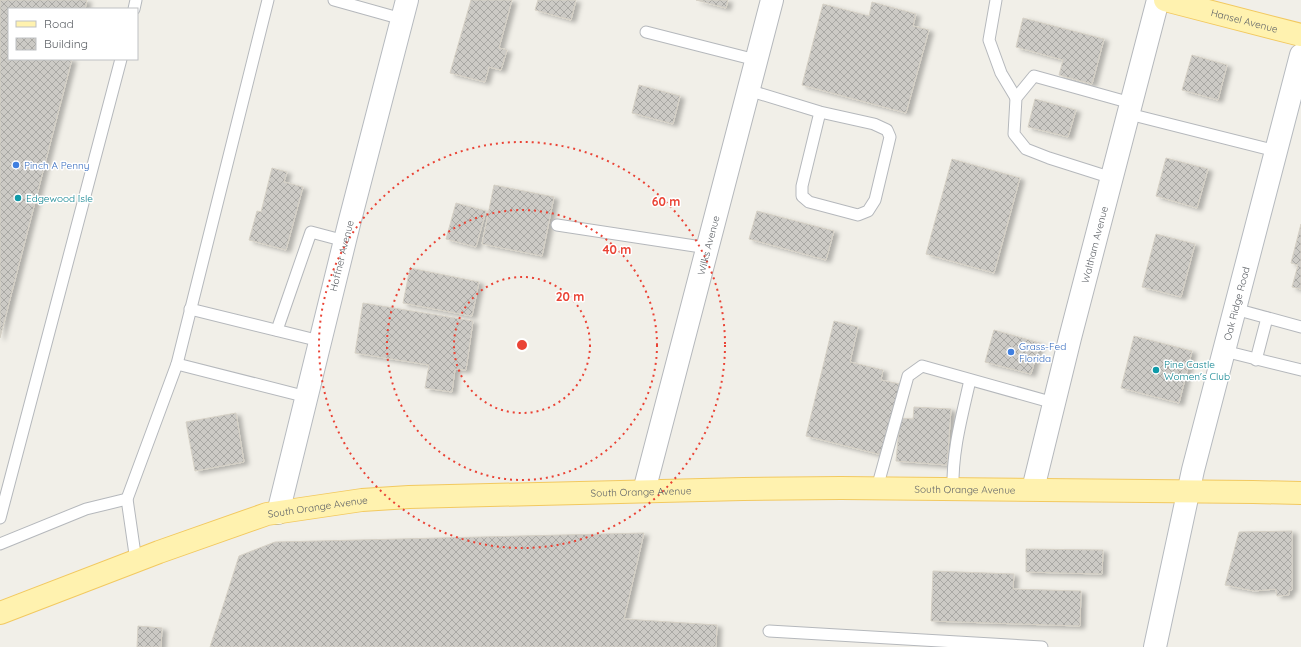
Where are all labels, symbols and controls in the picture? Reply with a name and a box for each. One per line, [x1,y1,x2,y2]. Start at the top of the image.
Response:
street label: Hansel Avenue [1209,6,1280,36]
legend [8,8,138,60]
text: Road [44,16,74,31]
text: Building [44,36,88,51]
place label: Pinch A Penny [24,159,89,172]
marker: Pinch A Penny [11,160,21,170]
place label: Edgewood Isle [26,192,93,205]
marker: Edgewood Isle [13,193,23,203]
text: 60 m [652,194,680,209]
street label: Waltham Avenue [1079,204,1111,285]
street label: Wilks Avenue [695,214,723,277]
street label: Hoffner Avenue [327,219,357,293]
text: 40 m [603,242,631,257]
street label: Oak Ridge Road [1221,265,1253,342]
text: 20 m [556,289,584,304]
centre of rings [515,338,529,352]
place label: Grass-Fed Florida [1019,340,1066,365]
marker: Grass-Fed Florida [1006,347,1016,357]
place label: Pine Castle Women's Club [1164,358,1230,383]
marker: Pine Castle Women's Club [1151,365,1161,375]
street label: South Orange Avenue [914,483,1016,497]
street label: South Orange Avenue [590,484,692,500]
street label: South Orange Avenue [267,494,369,521]

